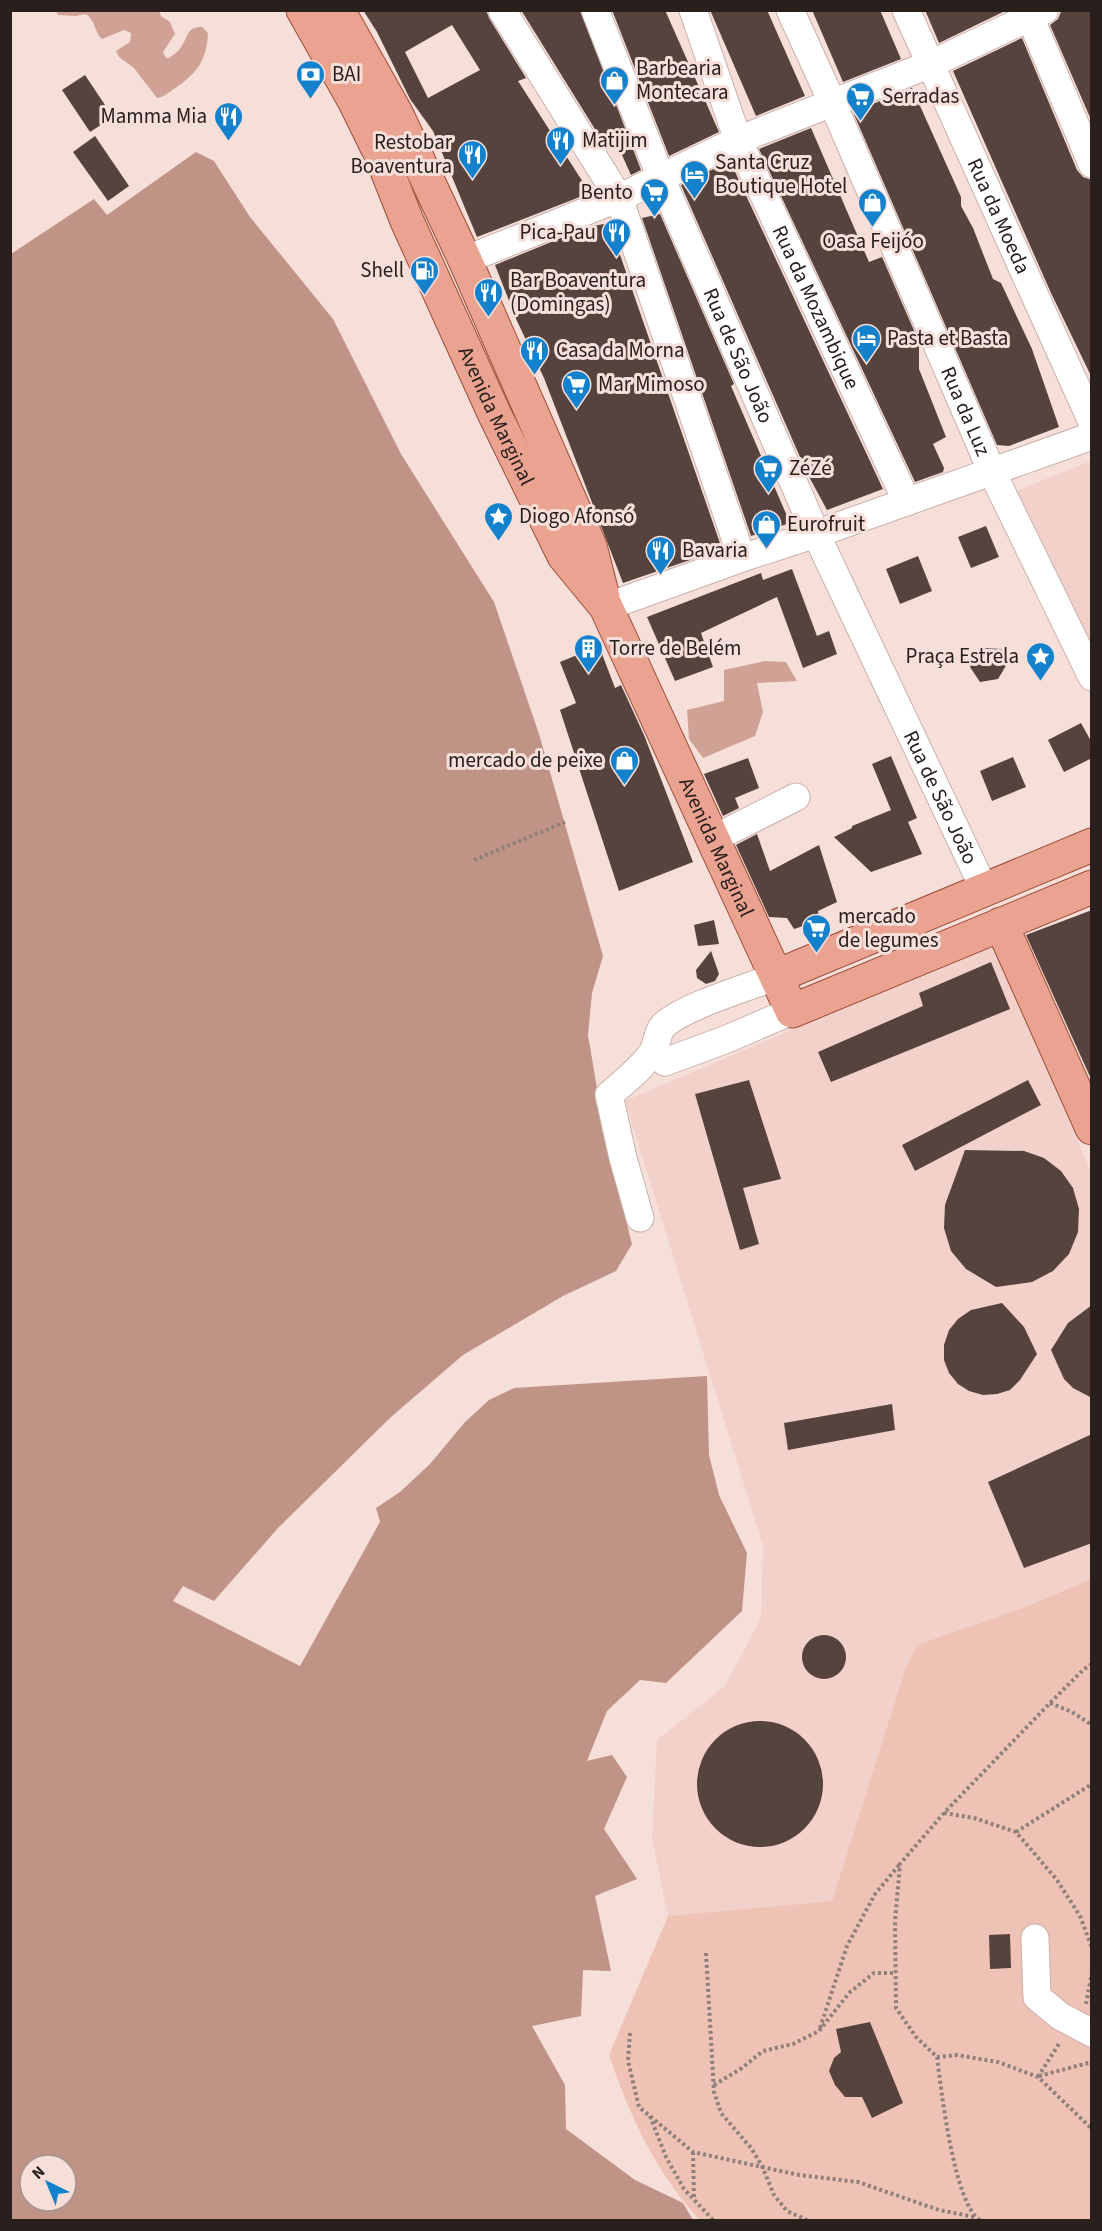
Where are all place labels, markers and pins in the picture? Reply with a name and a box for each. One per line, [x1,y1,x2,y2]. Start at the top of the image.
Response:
place label: Barbearia Montecara [636,53,729,107]
bank icon: BAI [295,58,327,100]
place label: BAI [332,59,361,89]
shop icon: Barbearia Montecara [599,64,631,106]
supermarket icon: Serradas [845,80,877,122]
place label: Serradas [882,81,960,111]
restaurant icon: Mamma Mia [212,100,244,142]
place label: Mamma Mia [101,101,207,131]
restaurant icon: Matijim [545,124,577,166]
place label: Matijim [582,125,648,155]
place label: Restobar Boaventura [350,127,453,181]
restaurant icon: Restobar Boaventura [457,138,489,180]
place label: Santa Cruz Boutique Hotel [715,147,847,201]
hotel icon: Santa Cruz Boutique Hotel [678,158,710,200]
supermarket icon: Bento [638,176,670,218]
place label: Bento [581,177,633,207]
shop icon: Oasa Feijóo [857,186,889,228]
restaurant icon: Pica-Pau [601,216,633,258]
place label: Pica-Pau [519,217,596,247]
place label: Oasa Feijóo [822,226,924,256]
fuel station icon: Shell [409,254,441,296]
place label: Shell [360,255,404,285]
place label: Bar Boaventura (Domingas) [510,265,646,319]
restaurant icon: Bar Boaventura (Domingas) [473,276,505,318]
hotel icon: Pasta et Basta [850,322,882,364]
place label: Pasta et Basta [887,323,1008,353]
restaurant icon: Casa da Morna [519,334,551,376]
place label: Casa da Morna [556,335,685,365]
supermarket icon: Mar Mimoso [561,368,593,410]
place label: Mar Mimoso [598,369,705,399]
supermarket icon: ZéZé [752,452,784,494]
place label: ZéZé [789,453,832,483]
place icon: Diogo Afonsó [482,500,514,542]
place label: Diogo Afonsó [519,501,635,531]
shop icon: Eurofruit [750,508,782,550]
place label: Eurofruit [787,509,865,539]
restaurant icon: Bavaria [645,534,677,576]
place label: Bavaria [682,535,748,565]
building icon: Torre de Belém [572,632,604,674]
place label: Torre de Belém [609,633,741,663]
place icon: Praça Estrela [1024,640,1056,682]
place label: Praça Estrela [906,641,1019,671]
shop icon: mercado de peixe [608,744,640,786]
place label: mercado de peixe [448,745,603,775]
place label: mercado de legumes [838,901,939,955]
supermarket icon: mercado de legumes [801,912,833,954]

